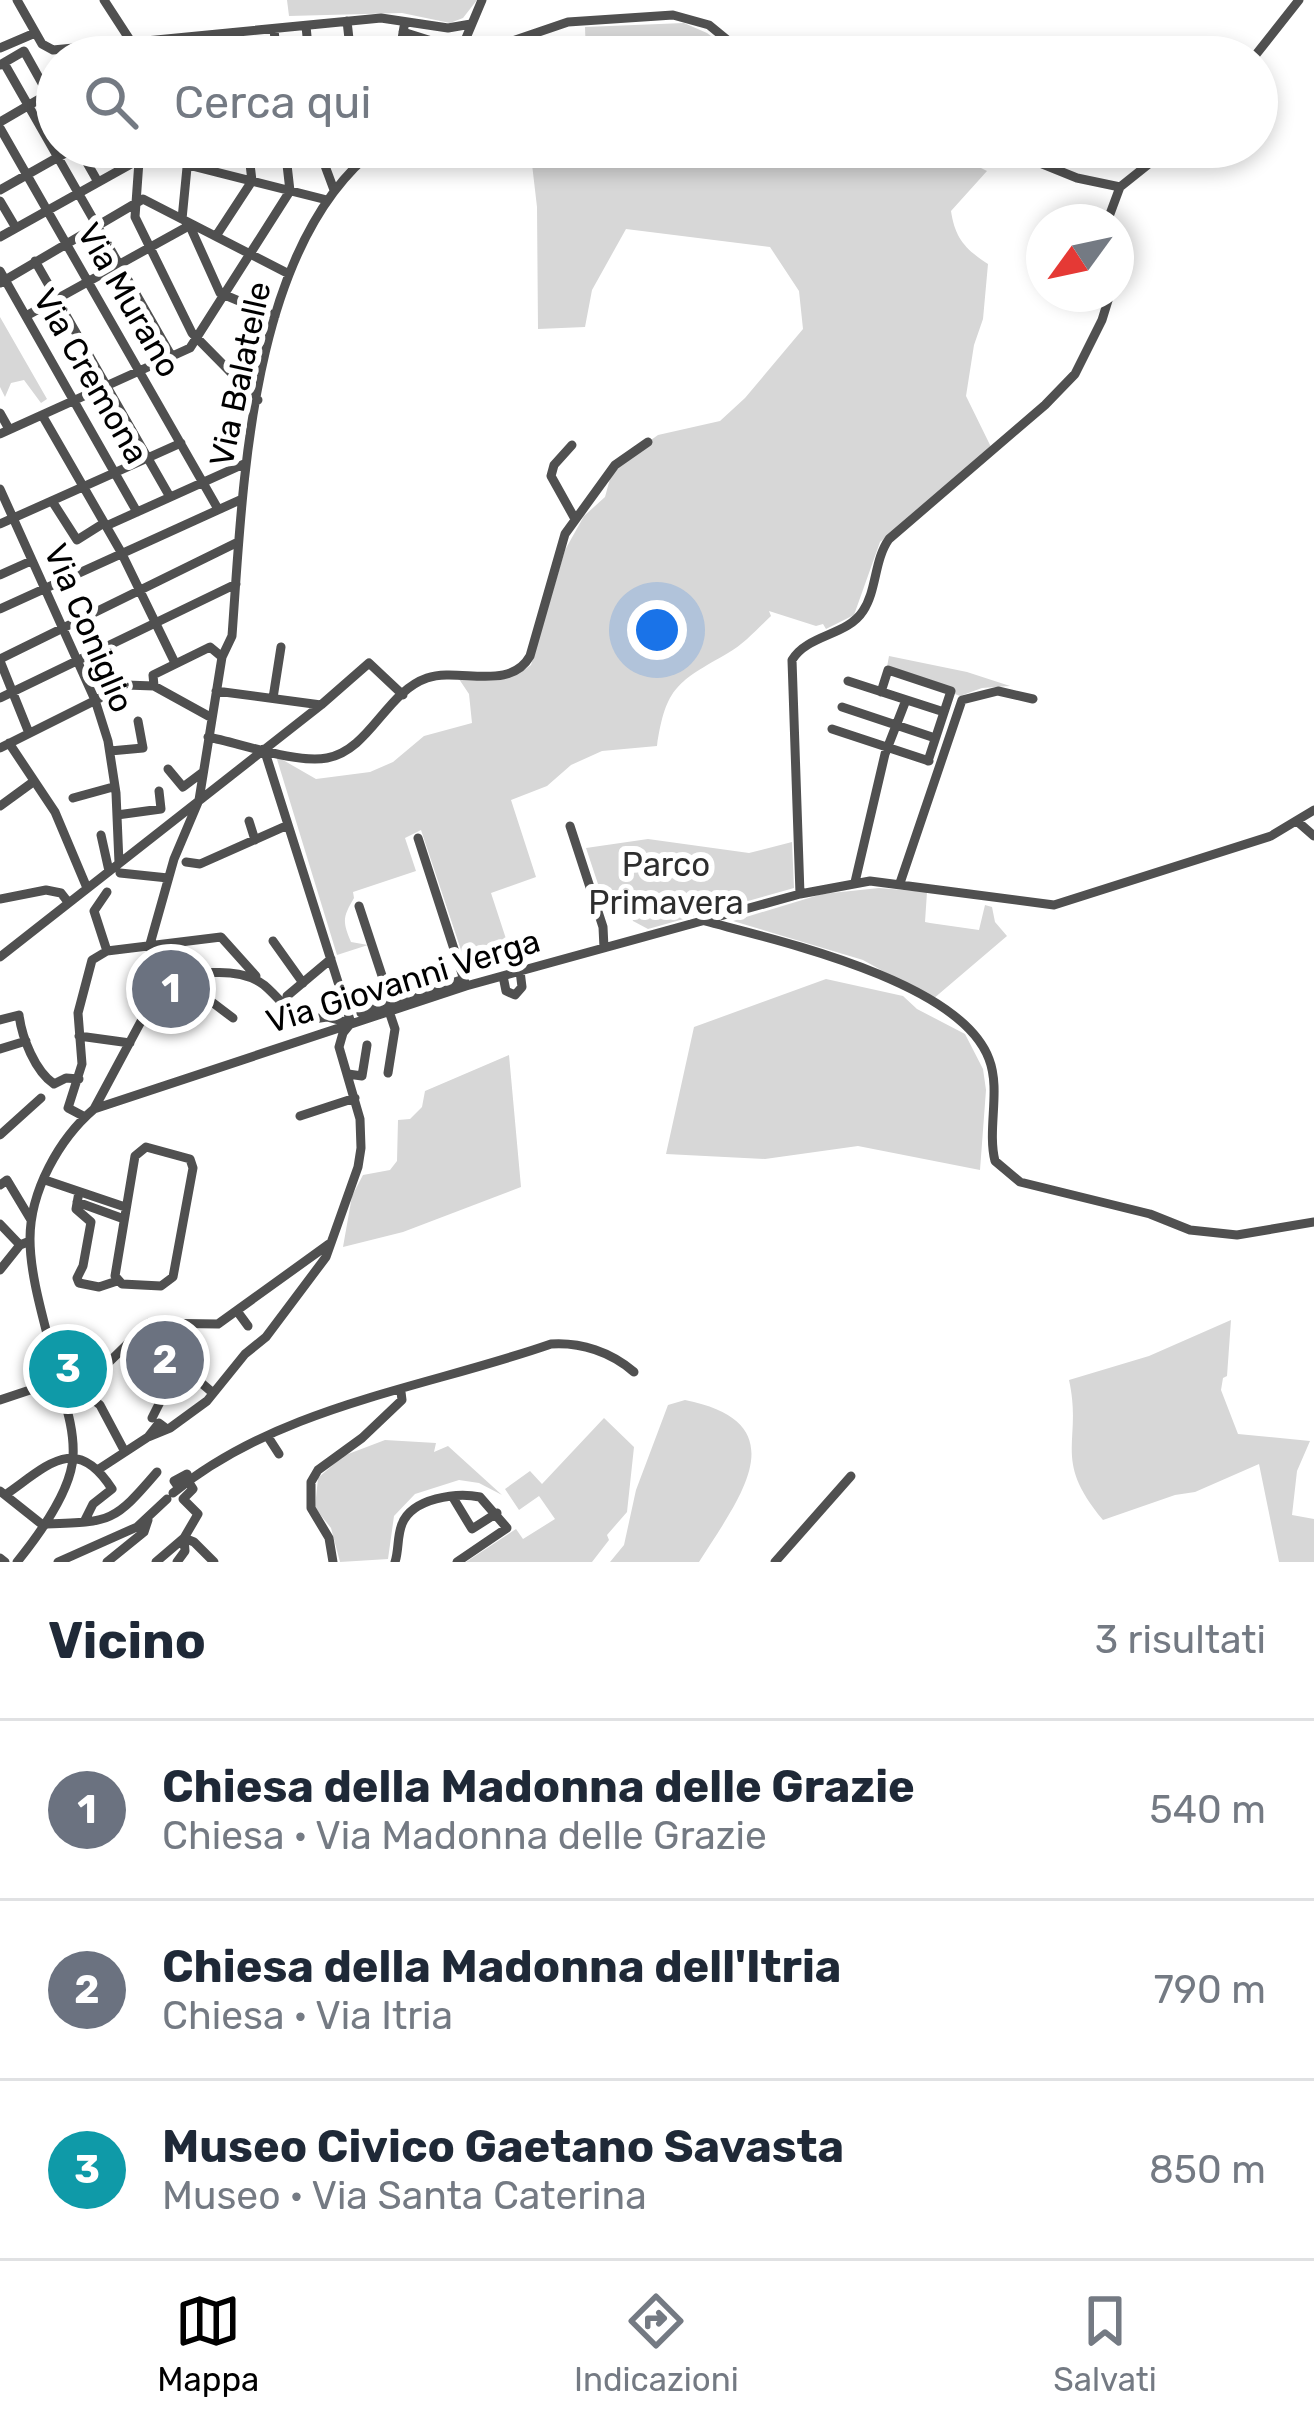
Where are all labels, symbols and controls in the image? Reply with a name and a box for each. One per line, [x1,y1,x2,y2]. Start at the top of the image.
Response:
search box [36,36,1278,168]
icon: search [78,69,144,135]
text: Cerca qui [174,76,371,129]
north arrow [1026,204,1134,312]
street label: Via Murano [69,216,189,384]
street label: Via Balatelle [201,278,279,470]
street label: Via Cremona [25,282,157,470]
street label: Via Coniglio [36,538,142,718]
your location [627,600,687,660]
park label: Parco Primavera [588,845,744,922]
street label: Via Giovanni Verga [261,921,545,1041]
pin: 1 [132,944,210,1034]
pin: 2 [126,1315,204,1405]
pin: 3 [29,1324,107,1414]
text: Vicino [48,1610,206,1671]
text: 3 risultati [1095,1617,1266,1663]
text: Chiesa della Madonna delle Grazie [162,1760,915,1813]
text: 1 [77,1787,97,1833]
text: 540 m [1150,1787,1266,1833]
text: Chiesa · Via Madonna delle Grazie [162,1813,767,1859]
text: Chiesa della Madonna dell'Itria [162,1940,841,1993]
text: 2 [74,1967,100,2013]
text: 790 m [1154,1967,1266,2013]
text: Chiesa · Via Itria [162,1993,453,2039]
text: Museo Civico Gaetano Savasta [162,2120,844,2173]
text: 3 [74,2147,100,2193]
text: 850 m [1149,2147,1266,2193]
text: Museo · Via Santa Caterina [162,2173,647,2219]
tab: Mappa [157,2288,259,2399]
tab: Indicazioni [574,2288,739,2399]
tab: Salvati [1053,2288,1157,2399]

